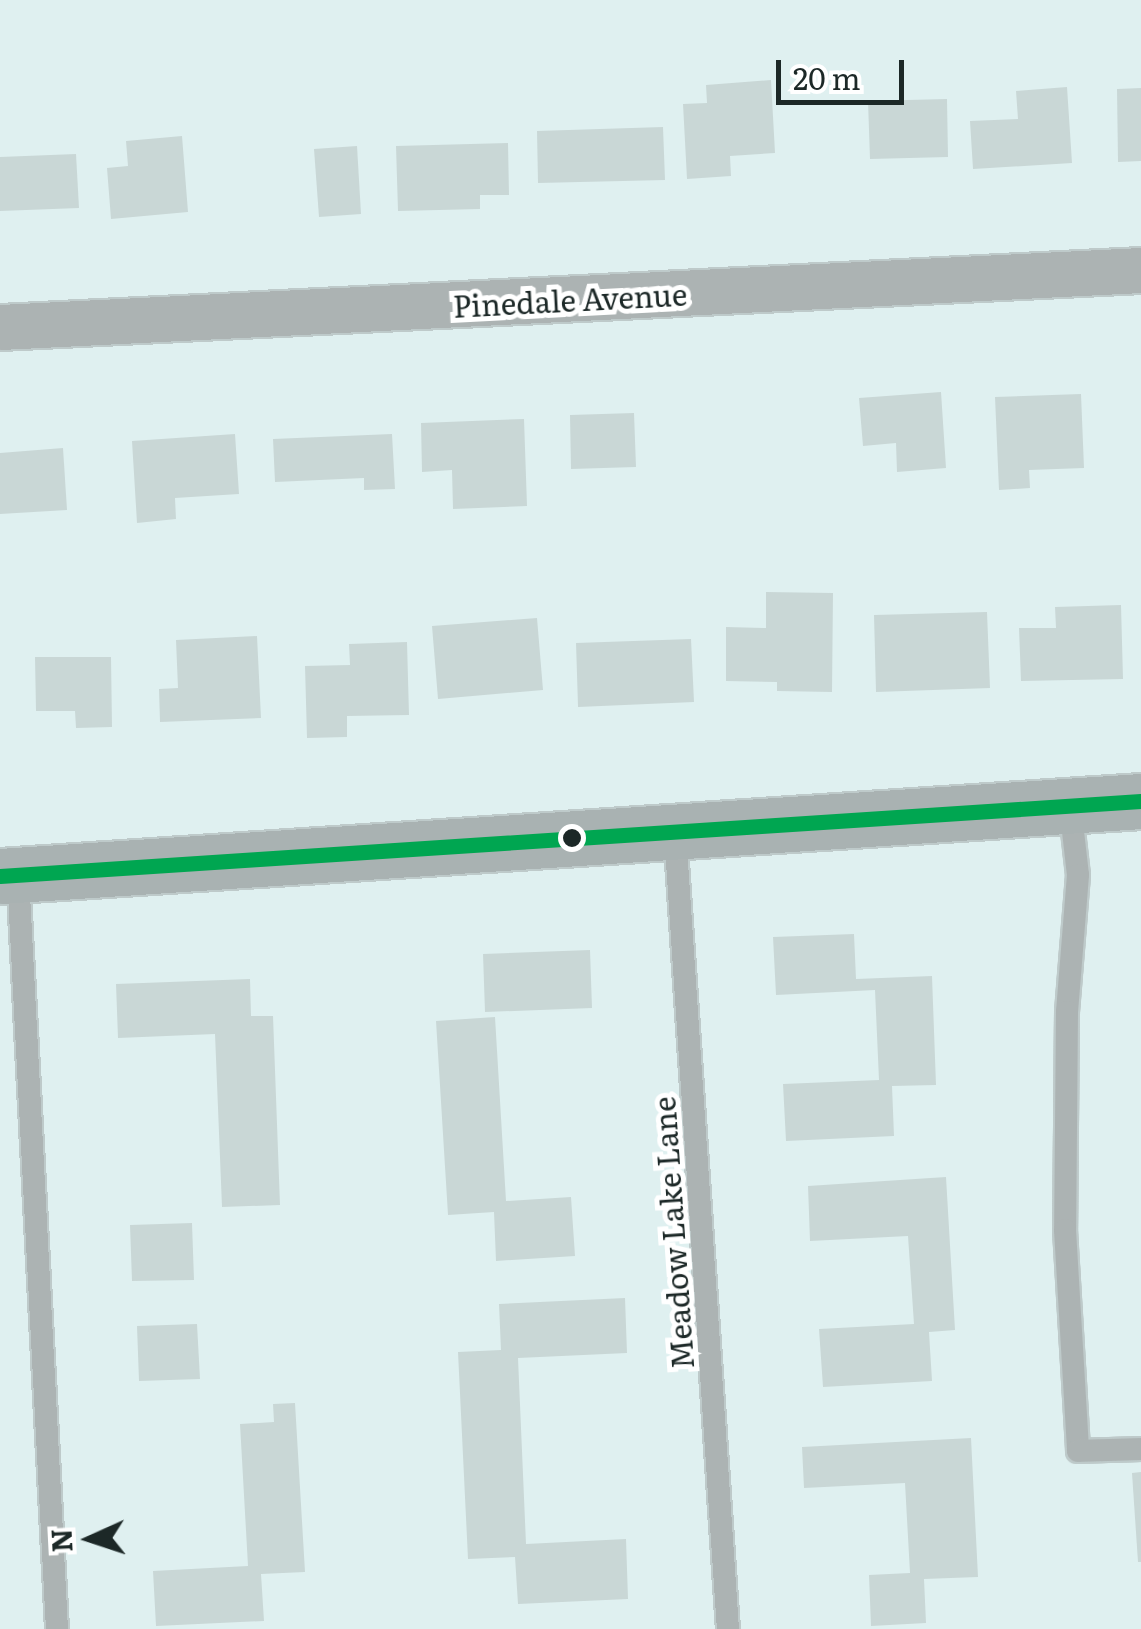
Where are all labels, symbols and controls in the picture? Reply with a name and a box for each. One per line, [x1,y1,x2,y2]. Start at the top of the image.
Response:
scale bar [781,40,908,102]
text: 20 m [793,55,861,99]
street label: Pinedale Avenue [452,275,688,323]
unlabelled marker [562,828,582,848]
street label: Meadow Lake Lane [645,1095,699,1371]
north arrow [40,1489,140,1589]
text: N [38,1528,82,1553]

